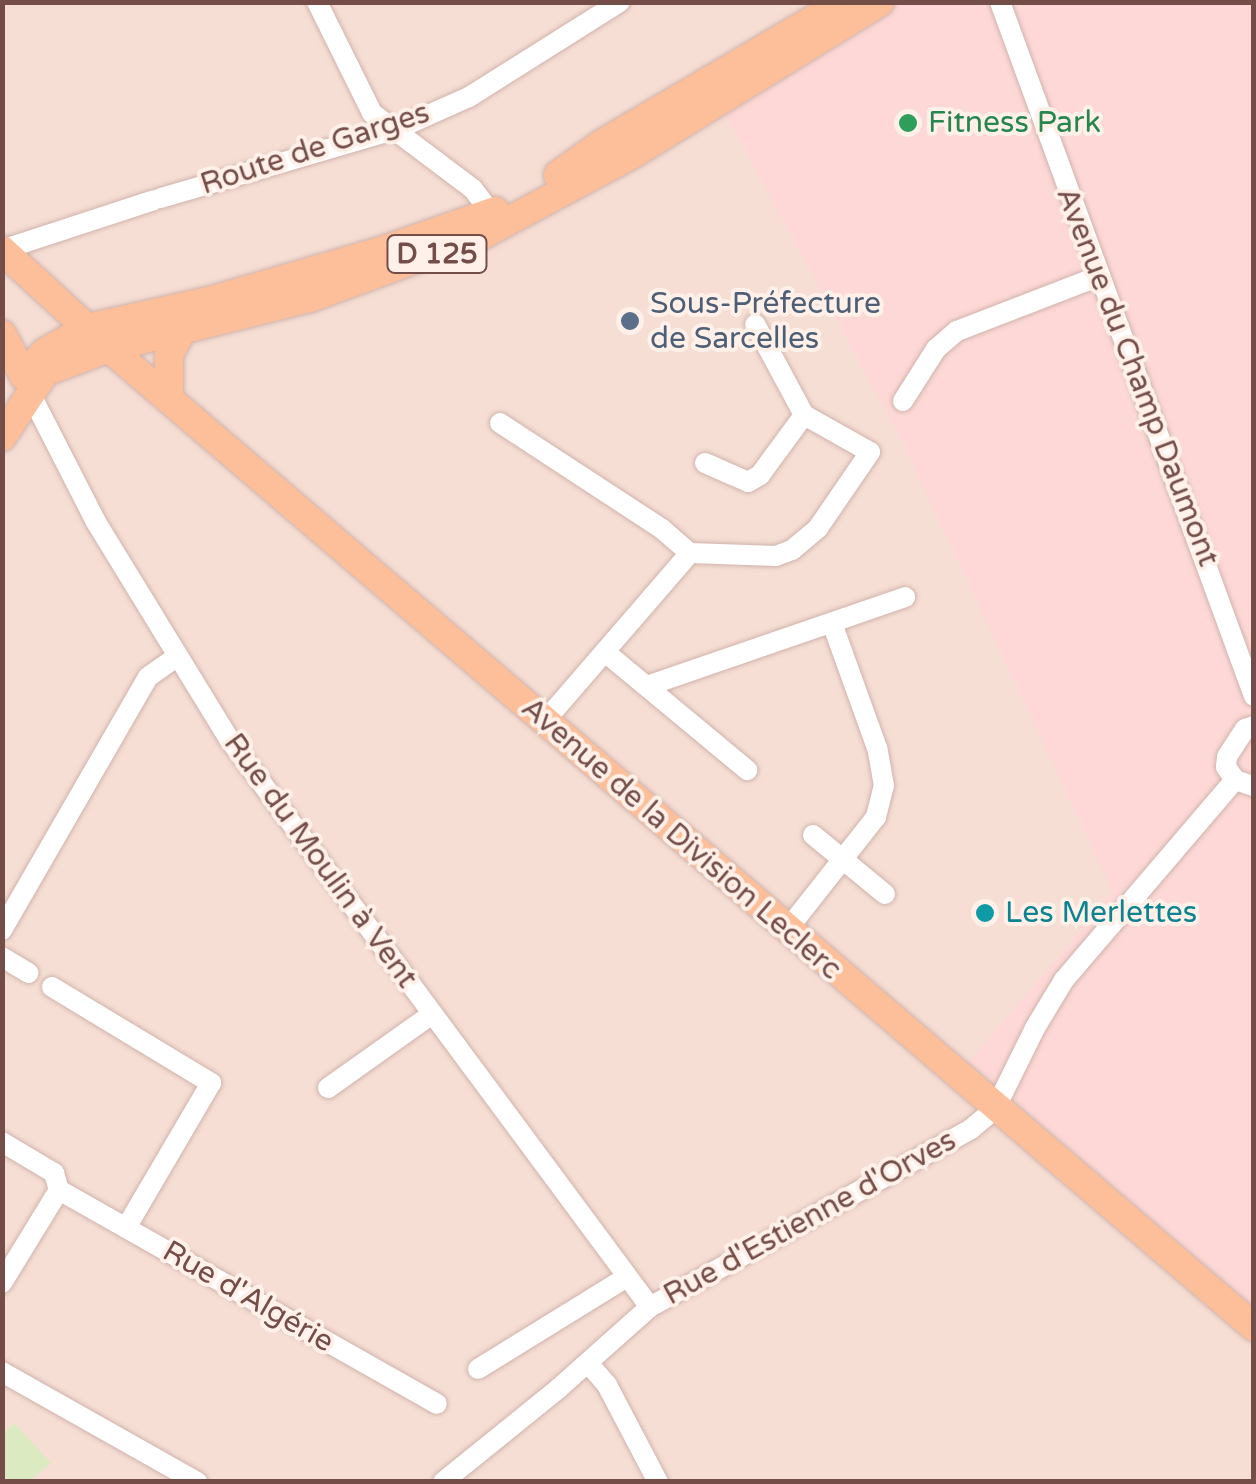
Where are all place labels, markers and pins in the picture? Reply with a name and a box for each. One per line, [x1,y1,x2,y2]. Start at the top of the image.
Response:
place label: Fitness Park [928,105,1101,141]
marker: Fitness Park [897,112,919,134]
place label: Sous-Préfecture de Sarcelles [650,286,881,356]
marker: Sous-Préfecture de Sarcelles [619,310,641,332]
place label: Les Merlettes [1005,895,1197,931]
marker: Les Merlettes [974,902,996,924]

